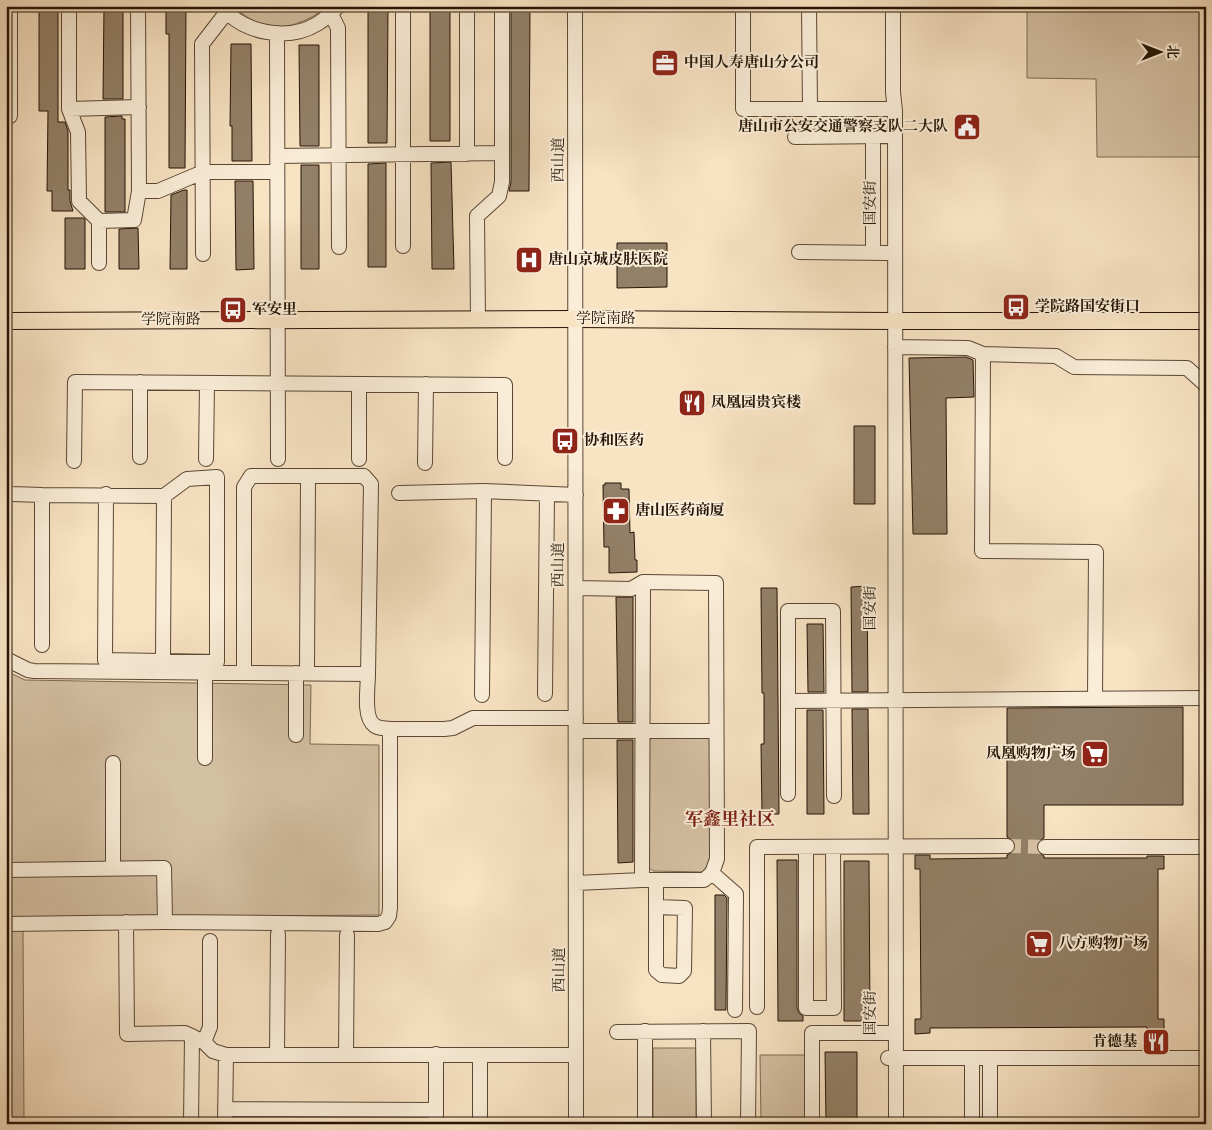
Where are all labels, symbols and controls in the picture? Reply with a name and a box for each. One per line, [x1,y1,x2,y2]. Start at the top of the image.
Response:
north arrow [1134,28,1184,78]
text: 北 [1162,45,1181,59]
office icon: 中国人寿唐山分公司 [650,48,680,78]
place label: 中国人寿唐山分公司 [684,53,819,74]
public building icon: 唐山市公安交通警察支队二大队 [952,112,982,142]
place label: 唐山市公安交通警察支队二大队 [738,117,948,138]
street label: 西山道 [549,137,570,183]
street label: 国安街 [861,180,882,226]
hospital icon: 唐山京城皮肤医院 [514,245,544,275]
place label: 唐山京城皮肤医院 [548,250,668,271]
bus stop icon: 学院路国安街口 [1001,292,1031,322]
bus stop icon: 军安里 [218,295,248,325]
place label: 学院路国安街口 [1035,297,1140,318]
place label: 军安里 [252,300,297,321]
street label: 学院南路 [576,309,636,330]
street label: 学院南路 [141,310,201,331]
restaurant icon: 凤凰园贵宾楼 [677,388,707,418]
place label: 凤凰园贵宾楼 [711,393,801,414]
bus stop icon: 协和医药 [550,426,580,456]
place label: 协和医药 [584,431,644,452]
pharmacy icon: 唐山医药商厦 [601,496,631,526]
place label: 唐山医药商厦 [635,501,725,522]
street label: 西山道 [549,542,570,588]
street label: 国安街 [861,585,882,631]
supermarket icon: 凤凰购物广场 [1080,739,1110,769]
place label: 凤凰购物广场 [986,744,1076,765]
district label: 军鑫里社区 [685,808,775,833]
supermarket icon: 八方购物广场 [1024,929,1054,959]
place label: 八方购物广场 [1058,934,1148,955]
street label: 西山道 [550,947,571,993]
street label: 国安街 [861,990,882,1036]
restaurant icon: 肯德基 [1141,1027,1171,1057]
place label: 肯德基 [1092,1032,1138,1053]

